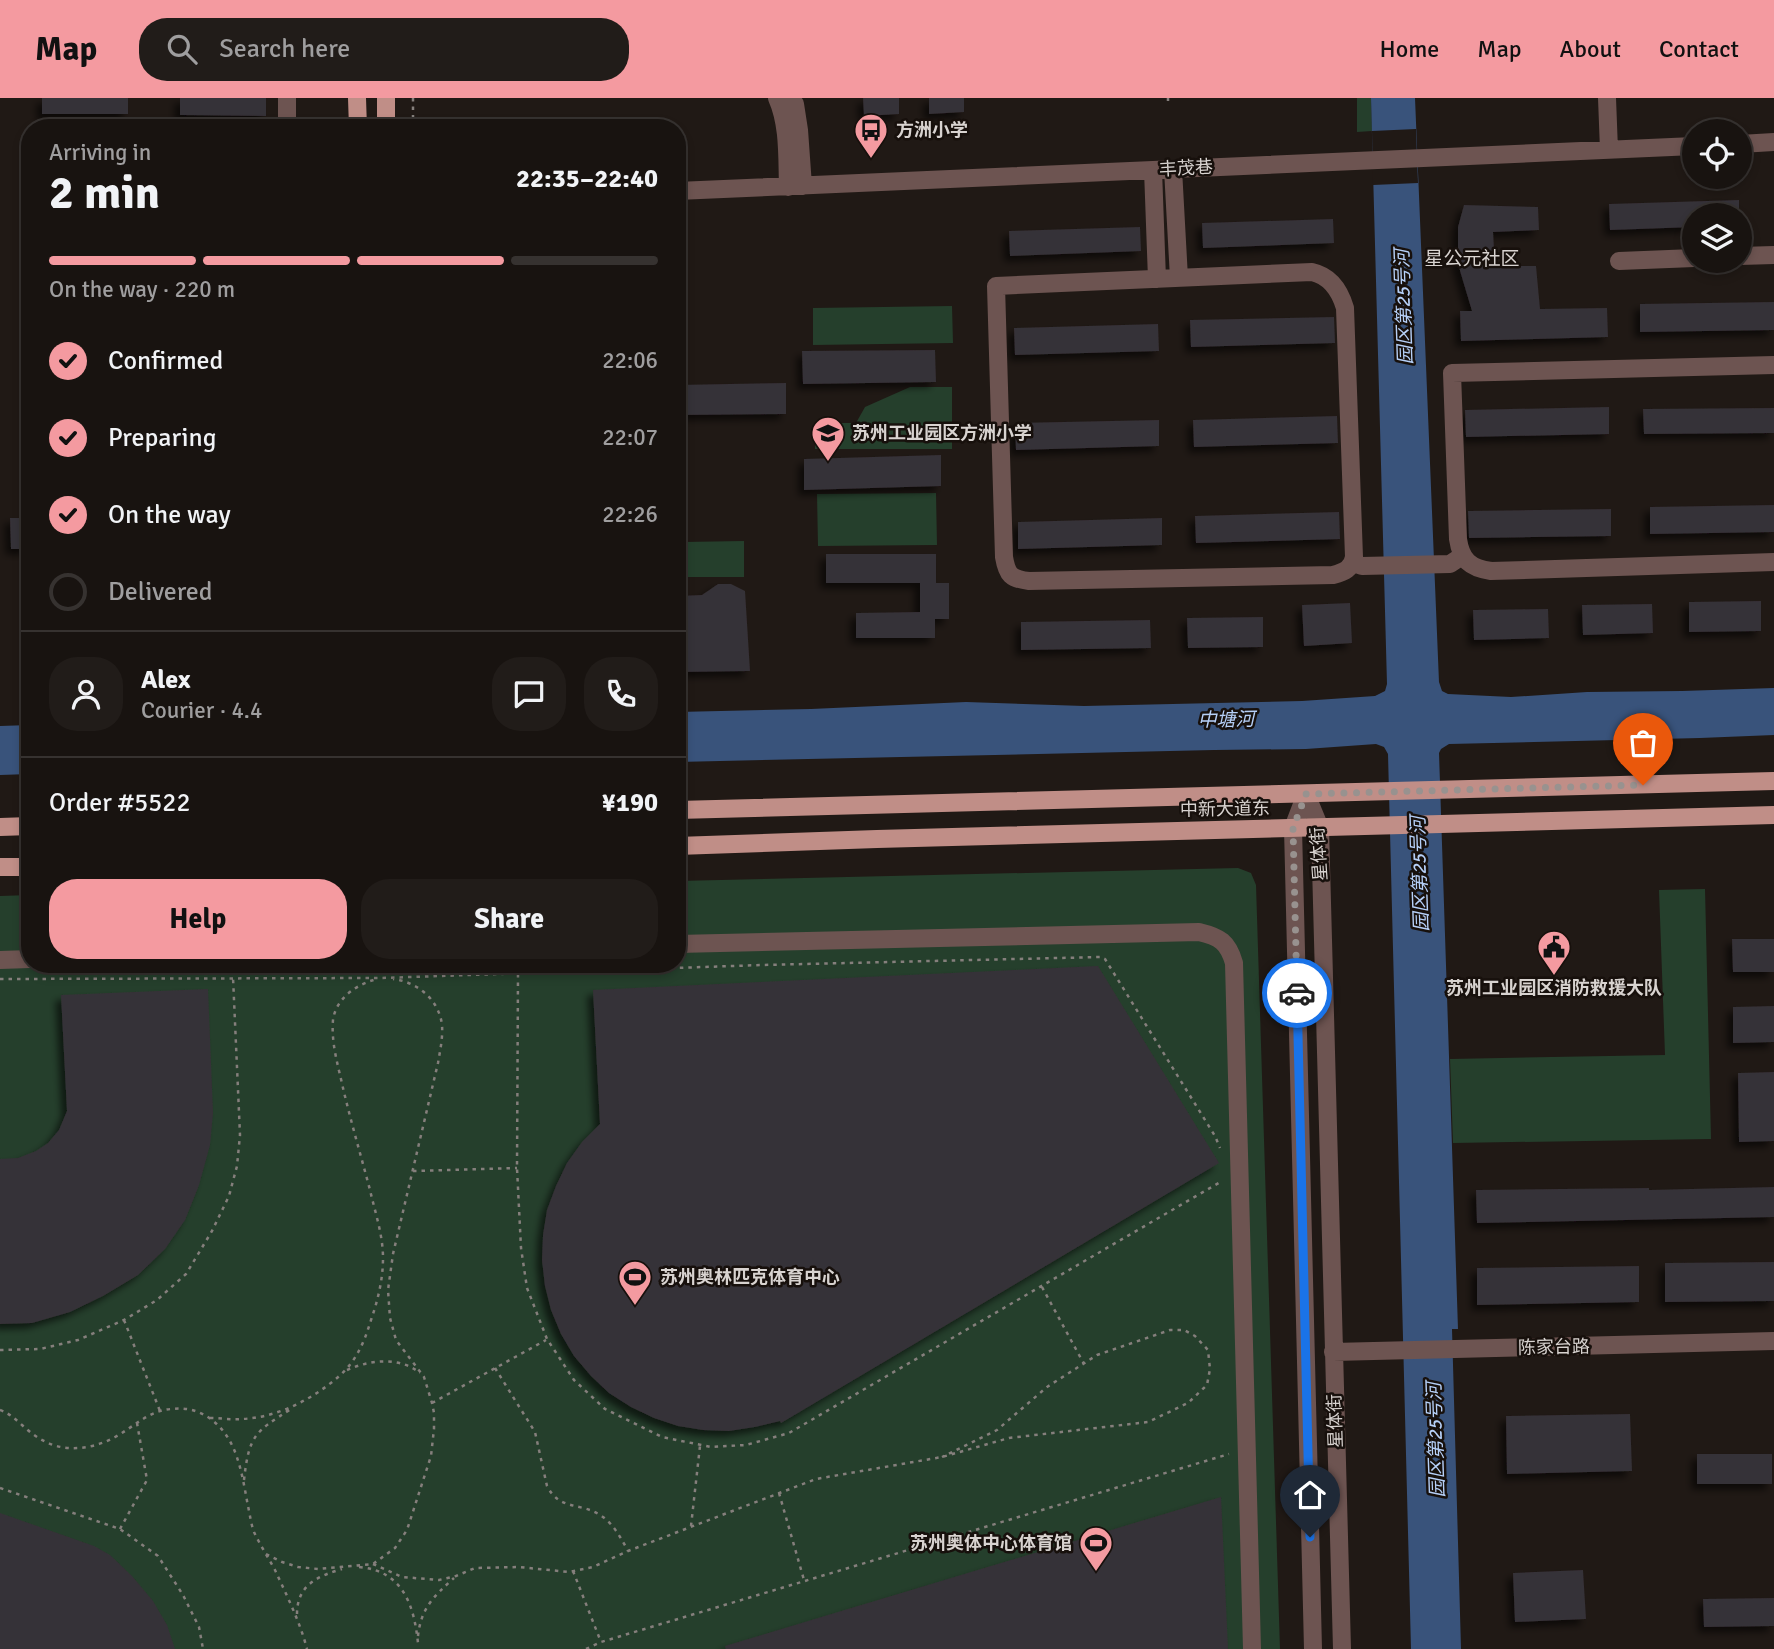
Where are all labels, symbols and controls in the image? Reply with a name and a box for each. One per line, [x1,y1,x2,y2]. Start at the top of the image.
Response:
search box [139,18,629,81]
text: Map [35,29,97,70]
icon: search [163,30,201,68]
text: Search here [219,33,350,65]
text: Home [1379,34,1439,64]
text: Map [1477,34,1522,64]
text: About [1560,34,1621,64]
text: Contact [1659,34,1739,64]
bus stop icon: 方洲小学 [852,111,890,160]
place label: 方洲小学 [896,119,968,141]
map controls [1682,119,1752,273]
button: locate [1682,119,1752,189]
text: Arriving in [49,138,151,167]
street label: 丰茂巷 [1158,156,1214,180]
text: 22:35–22:40 [516,163,658,195]
text: 2 min [49,165,160,221]
button: layers [1682,203,1752,273]
water label: 园区第25号河 [1390,245,1418,365]
district label: 星公元社区 [1424,247,1520,271]
text: On the way · 220 m [49,275,235,304]
icon: check [49,342,87,380]
text: Confirmed [108,345,223,377]
text: 22:06 [602,346,658,375]
school or university icon: 苏州工业园区方洲小学 [809,414,847,463]
icon: check [49,419,87,457]
text: Preparing [108,422,216,454]
place label: 苏州工业园区方洲小学 [852,422,1032,444]
text: 22:07 [602,423,658,452]
icon: check [49,496,87,534]
text: On the way [108,499,231,531]
text: 22:26 [602,500,658,529]
text: Delivered [108,576,213,608]
button: person [49,657,123,731]
button: chat [492,657,566,731]
button: phone [584,657,658,731]
text: Alex [141,664,191,696]
text: Courier · 4.4 [141,696,262,725]
water label: 中塘河 [1197,707,1259,732]
pin [1613,713,1673,785]
icon: bag [1624,724,1662,762]
text: Order #5522 [49,787,190,819]
text: ¥190 [602,787,658,819]
street label: 中新大道东 [1180,797,1270,821]
water label: 园区第25号河 [1406,812,1434,932]
street label: 星体街 [1306,826,1332,882]
button: Help [49,879,347,959]
button: Share [361,879,658,959]
public building icon: 苏州工业园区消防救援大队 [1535,928,1573,977]
courier [1262,958,1332,1028]
icon: car [1278,974,1316,1012]
place label: 苏州工业园区消防救援大队 [1446,977,1662,999]
sports icon: 苏州奥林匹克体育中心 [616,1258,654,1307]
place label: 苏州奥林匹克体育中心 [660,1266,840,1288]
street label: 陈家台路 [1518,1335,1590,1359]
water label: 园区第25号河 [1422,1378,1450,1498]
street label: 星体街 [1323,1394,1347,1448]
pin [1280,1465,1340,1537]
icon: home [1291,1476,1329,1514]
sports icon: 苏州奥体中心体育馆 [1077,1524,1115,1573]
place label: 苏州奥体中心体育馆 [910,1532,1072,1554]

